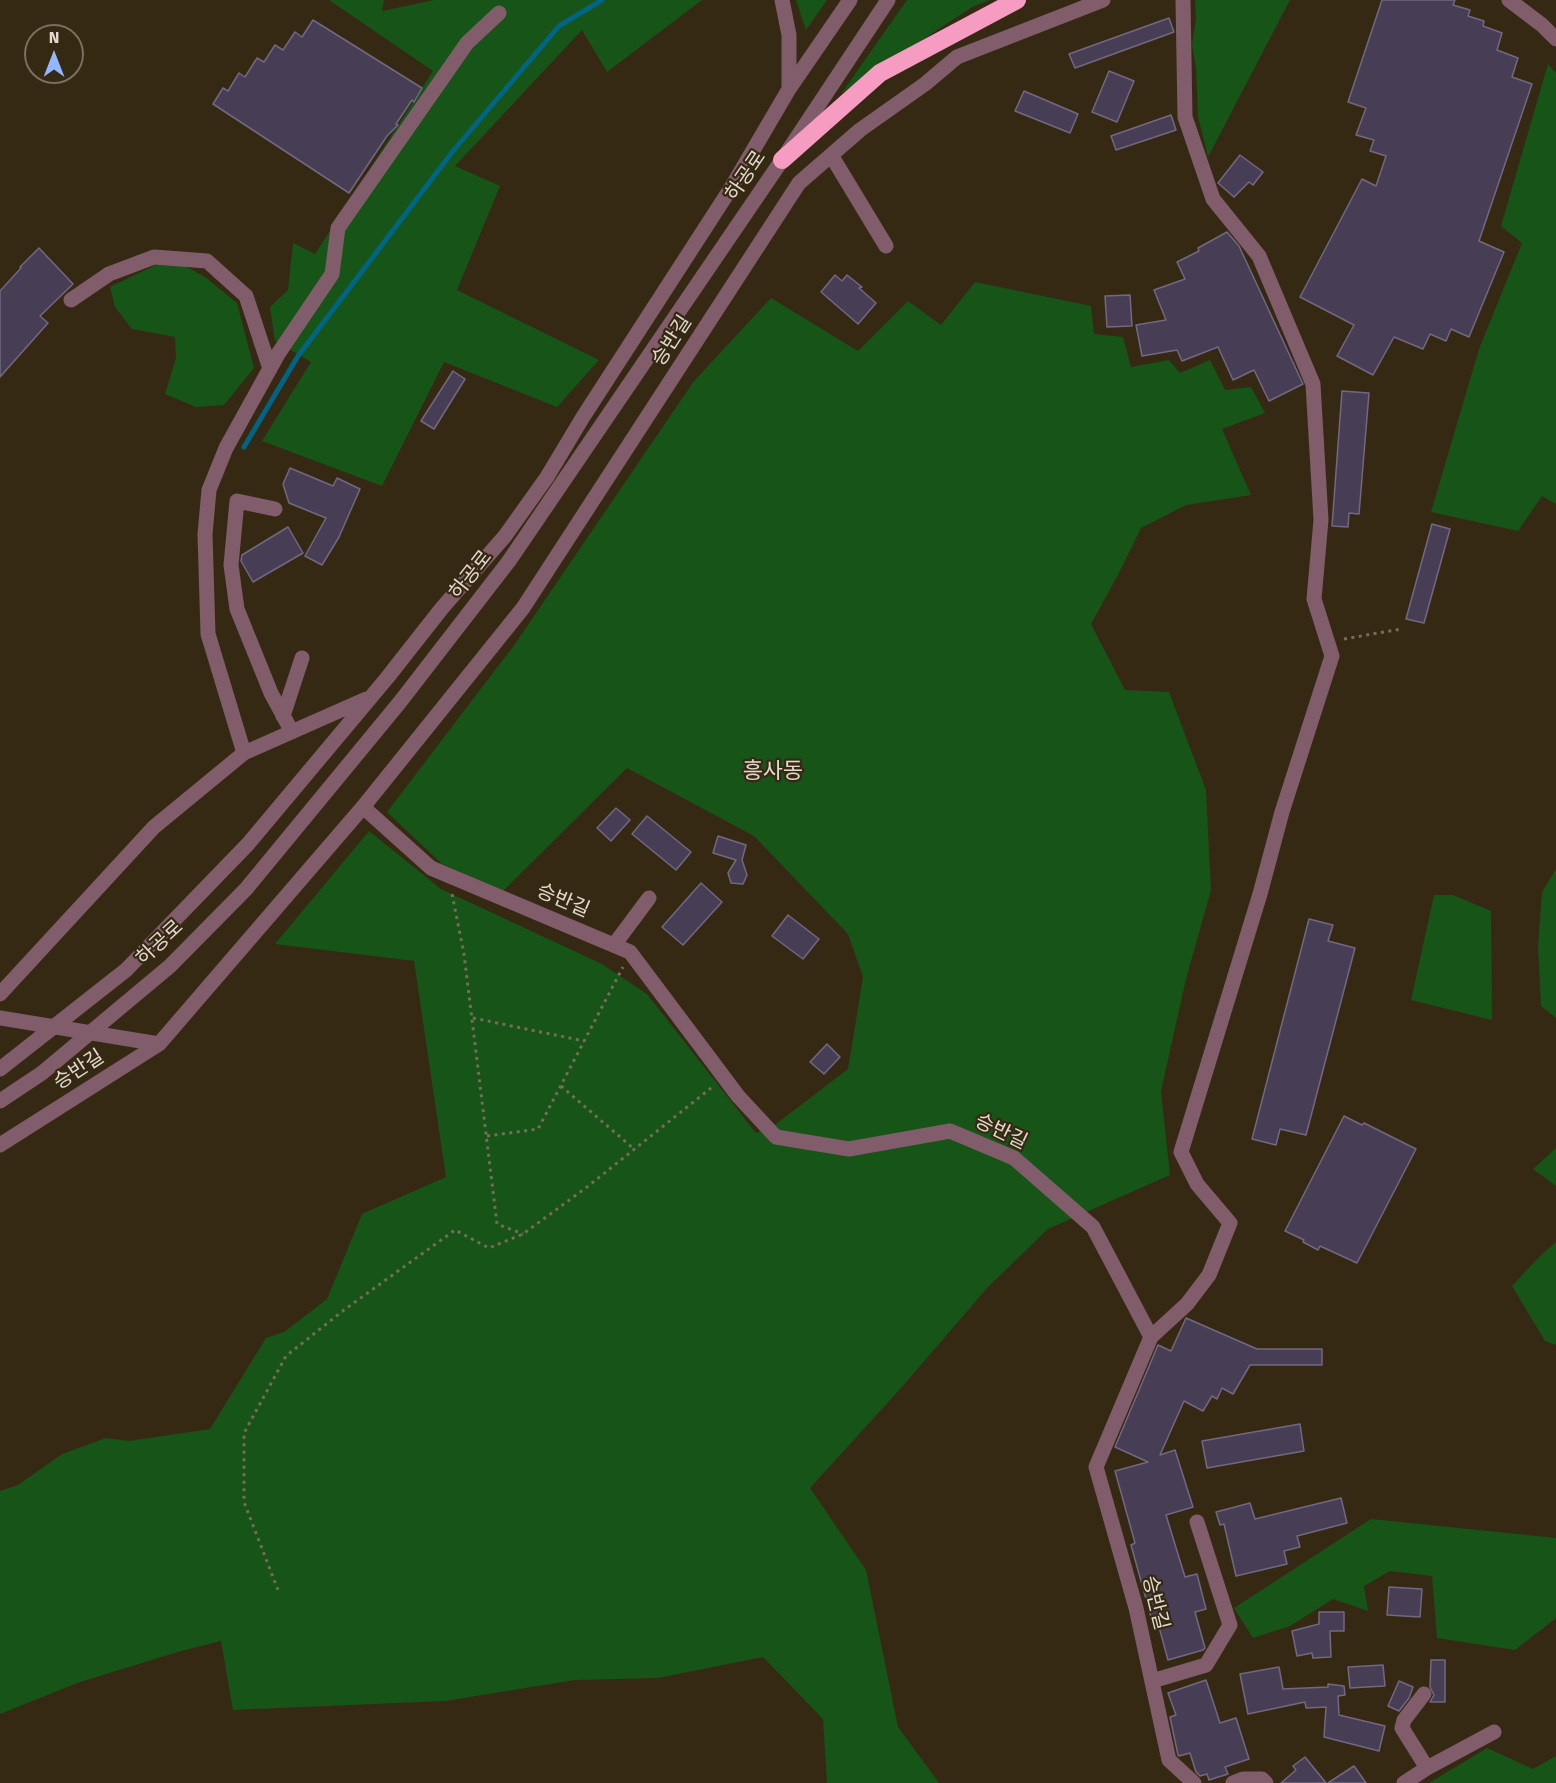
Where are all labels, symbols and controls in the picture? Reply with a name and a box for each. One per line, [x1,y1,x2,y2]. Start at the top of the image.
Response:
north arrow [24,24,84,84]
text: N [49,28,59,47]
street label: 하공로 [721,146,771,206]
street label: 승반길 [647,311,697,371]
street label: 하공로 [445,546,497,604]
district label: 흥사동 [743,759,803,785]
street label: 승반길 [533,879,593,923]
street label: 하공로 [132,915,188,971]
street label: 승반길 [49,1045,109,1095]
street label: 승반길 [971,1109,1031,1155]
street label: 승반길 [1137,1573,1173,1633]

